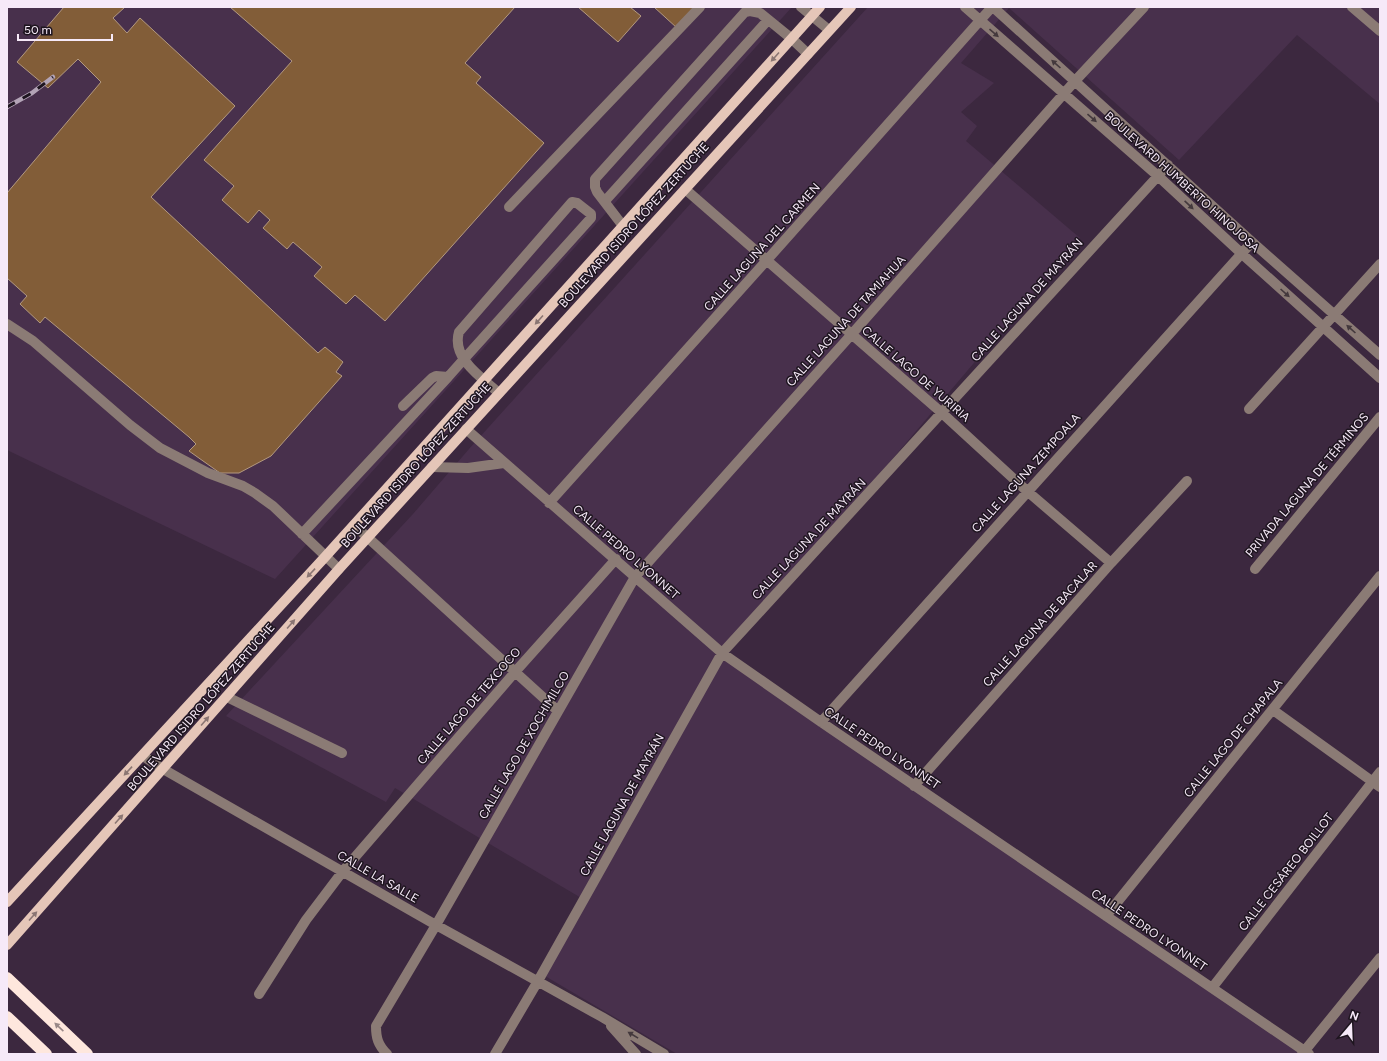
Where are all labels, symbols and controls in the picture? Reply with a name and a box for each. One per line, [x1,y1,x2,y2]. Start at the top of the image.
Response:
scale bar [18,16,112,42]
text: 50 m [24,23,52,37]
one-way arrow [989,28,999,37]
one-way arrow [771,52,780,62]
one-way arrow [1051,60,1062,69]
street label: BOULEVARD HUMBERTO HINOJOSA [1102,109,1262,255]
one-way arrow [1087,114,1097,123]
street label: BOULEVARD ISIDRO LÓPEZ ZERTUCHE [556,140,712,310]
street label: CALLE LAGUNA DEL CARMEN [701,180,823,314]
one-way arrow [1184,200,1194,210]
street label: CALLE LAGUNA DE MAYRÁN [968,236,1086,364]
street label: CALLE LAGUNA DE TAMIAHUA [784,253,908,389]
one-way arrow [1280,288,1290,297]
one-way arrow [534,315,543,325]
street label: CALLE LAGO DE YURIRIA [859,323,973,425]
one-way arrow [1346,324,1356,333]
street label: BOULEVARD ISIDRO LÓPEZ ZERTUCHE [338,380,494,550]
street label: PRIVADA LAGUNA DE TÉRMINOS [1243,410,1371,560]
street label: CALLE LAGUNA ZEMPOALA [969,411,1083,535]
street label: CALLE LAGUNA DE MAYRÁN [749,476,869,602]
street label: CALLE PEDRO LYONNET [570,502,682,602]
street label: CALLE LAGUNA DE BACALAR [980,559,1100,689]
one-way arrow [307,568,316,577]
one-way arrow [286,619,295,628]
street label: BOULEVARD ISIDRO LÓPEZ ZERTUCHE [124,620,278,794]
street label: CALLE LAGO DE TEXCOCO [414,645,524,767]
street label: CALLE LAGO DE XOCHIMILCO [476,669,572,821]
street label: CALLE LAGO DE CHAPALA [1181,676,1285,800]
street label: CALLE PEDRO LYONNET [822,704,943,792]
one-way arrow [201,716,210,727]
street label: CALLE LAGUNA DE MAYRÁN [577,732,667,878]
one-way arrow [124,766,133,777]
street label: CALLE CESÁREO BOILLOT [1236,810,1337,934]
one-way arrow [115,814,124,824]
street label: CALLE LA SALLE [335,848,421,906]
street label: CALLE PEDRO LYONNET [1089,886,1210,974]
one-way arrow [28,911,38,921]
north arrow [1331,1005,1371,1045]
text: N [1348,1008,1360,1024]
one-way arrow [54,1022,64,1032]
one-way arrow [627,1032,639,1039]

